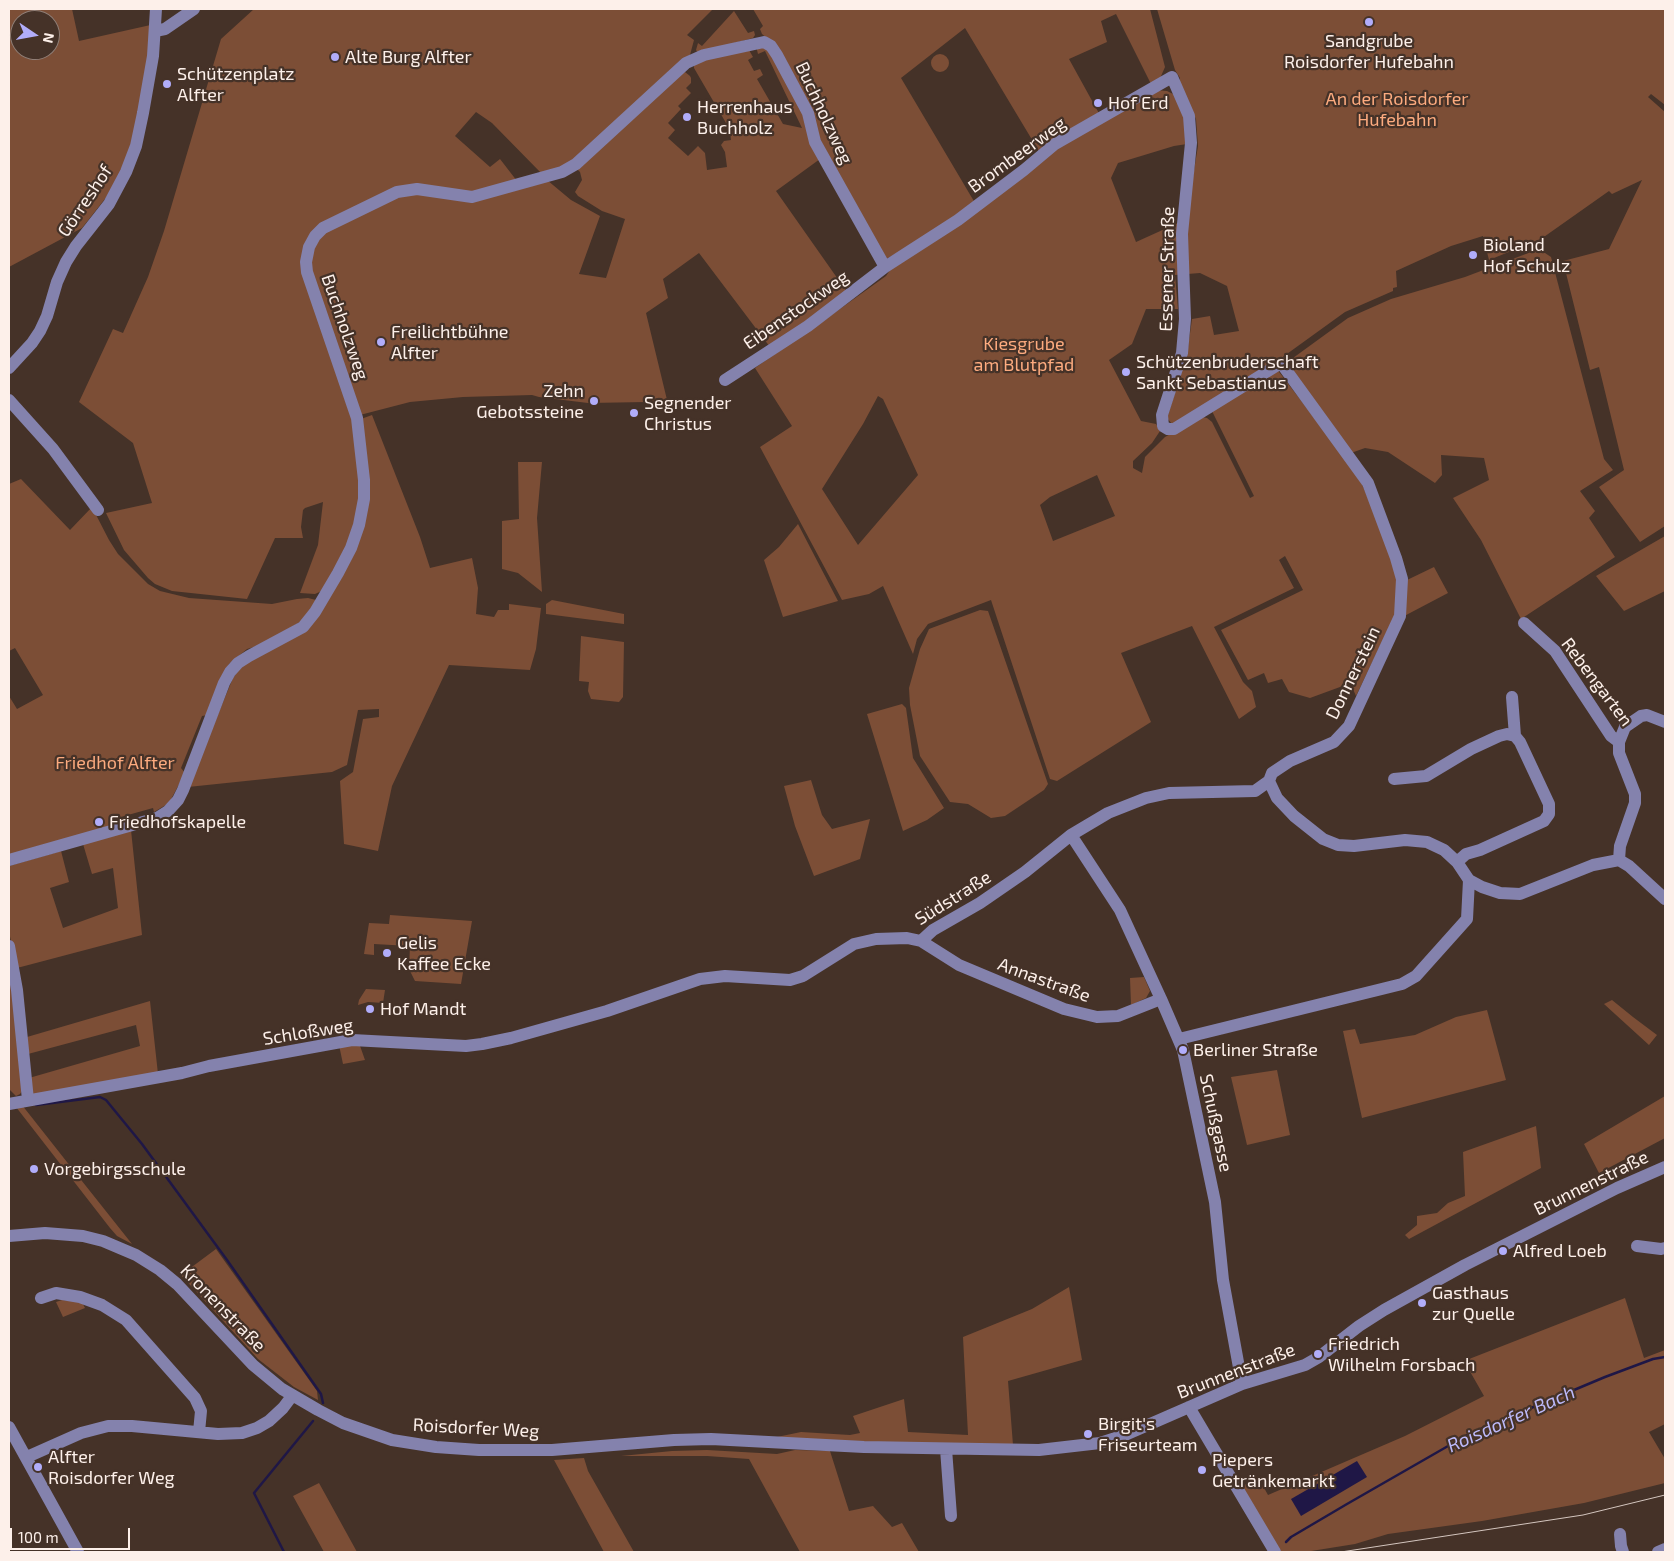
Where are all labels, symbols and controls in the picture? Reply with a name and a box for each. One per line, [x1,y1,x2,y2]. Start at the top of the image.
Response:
north arrow [10,10,60,60]
marker: Sandgrube Roisdorfer Hufebahn [1363,16,1375,28]
place label: Sandgrube Roisdorfer Hufebahn [1284,30,1454,72]
text: N [40,31,59,45]
place label: Alte Burg Alfter [345,46,472,68]
marker: Alte Burg Alfter [329,51,341,63]
street label: Buchholzweg [791,58,857,168]
place label: Schützenplatz Alfter [177,63,294,106]
marker: Schützenplatz Alfter [161,78,173,90]
park label: An der Roisdorfer Hufebahn [1325,88,1469,130]
place label: Hof Erd [1108,92,1169,114]
place label: Herrenhaus Buchholz [697,96,793,138]
marker: Hof Erd [1092,97,1104,109]
marker: Herrenhaus Buchholz [681,111,693,123]
street label: Brombeerweg [964,112,1070,198]
street label: Görreshof [53,161,117,241]
street label: Essener Straße [1155,206,1179,332]
place label: Bioland Hof Schulz [1483,234,1570,276]
marker: Bioland Hof Schulz [1467,249,1479,261]
street label: Eibenstockweg [739,266,853,354]
street label: Buchholzweg [317,271,373,383]
place label: Freilichtbühne Alfter [391,321,509,364]
park label: Kiesgrube am Blutpfad [974,333,1074,376]
marker: Freilichtbühne Alfter [375,336,387,348]
place label: Schützenbruderschaft Sankt Sebastianus [1136,351,1319,394]
marker: Schützenbruderschaft Sankt Sebastianus [1120,366,1132,378]
place label: Zehn Gebotssteine [476,380,584,422]
place label: Segnender Christus [644,392,732,434]
marker: Zehn Gebotssteine [588,395,600,407]
marker: Segnender Christus [628,407,640,419]
street label: Donnerstein [1321,623,1385,723]
street label: Rebengarten [1557,634,1637,730]
park label: Friedhof Alfter [55,752,175,774]
place label: Friedhofskapelle [109,811,246,833]
marker: Friedhofskapelle [93,816,105,828]
street label: Südstraße [911,866,995,930]
place label: Gelis Kaffee Ecke [397,932,491,974]
marker: Gelis Kaffee Ecke [381,947,393,959]
street label: Annastraße [995,953,1093,1007]
place label: Hof Mandt [380,998,466,1020]
marker: Hof Mandt [364,1003,376,1015]
street label: Schloßweg [261,1014,355,1050]
place label: Berliner Straße [1193,1039,1318,1061]
marker: Berliner Straße [1177,1044,1189,1056]
street label: Schußgasse [1195,1072,1237,1174]
street label: Brunnenstraße [1530,1146,1652,1220]
place label: Vorgebirgsschule [44,1158,186,1180]
marker: Vorgebirgsschule [28,1163,40,1175]
place label: Alfred Loeb [1513,1240,1607,1262]
marker: Alfred Loeb [1497,1245,1509,1257]
street label: Kronenstraße [176,1260,270,1356]
place label: Gasthaus zur Quelle [1432,1282,1515,1325]
marker: Gasthaus zur Quelle [1416,1297,1428,1309]
place label: Friedrich Wilhelm Forsbach [1328,1333,1476,1376]
street label: Brunnenstraße [1174,1339,1298,1403]
marker: Friedrich Wilhelm Forsbach [1312,1348,1324,1360]
water label: Roisdorfer Bach [1443,1381,1579,1457]
place label: Birgit's Friseurteam [1098,1413,1198,1456]
street label: Roisdorfer Weg [412,1414,540,1442]
marker: Birgit's Friseurteam [1082,1428,1094,1440]
place label: Alfter Roisdorfer Weg [48,1446,175,1488]
place label: Piepers Getränkemarkt [1212,1449,1335,1492]
marker: Alfter Roisdorfer Weg [32,1461,44,1473]
marker: Piepers Getränkemarkt [1196,1464,1208,1476]
scale bar [12,1518,132,1550]
text: 100 m [18,1528,59,1546]

